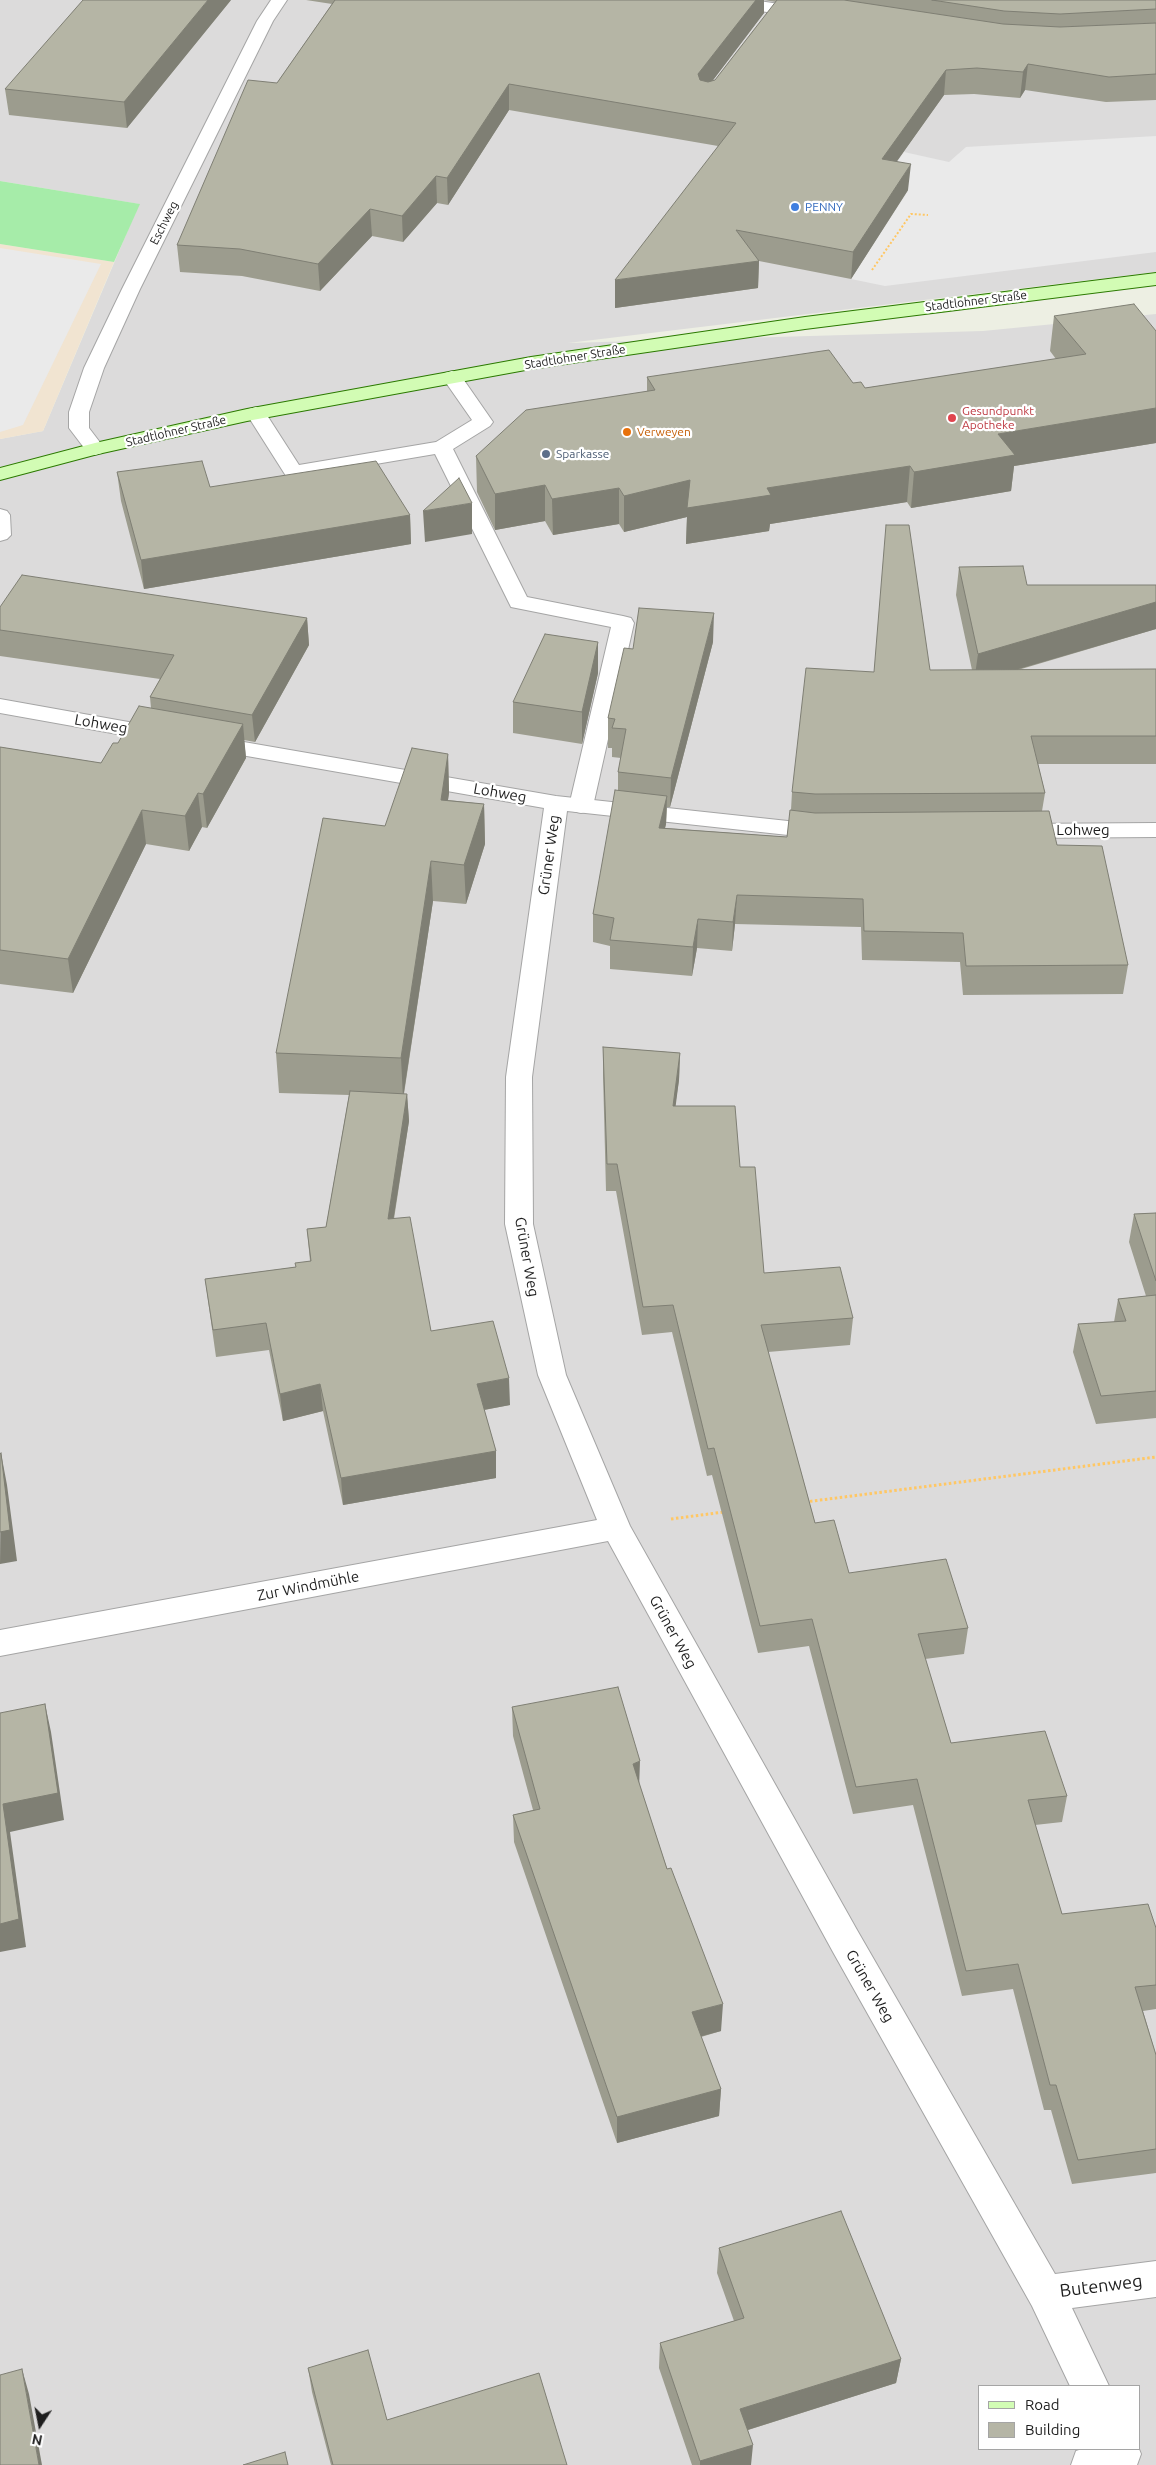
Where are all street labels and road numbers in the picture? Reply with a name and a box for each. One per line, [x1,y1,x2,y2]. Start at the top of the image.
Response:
street label: Eschweg [147,199,181,247]
street label: Stadtlohner Straße [924,288,1028,314]
street label: Stadtlohner Straße [523,342,627,372]
street label: Stadtlohner Straße [125,412,227,450]
street label: Lohweg [73,710,129,738]
street label: Lohweg [472,779,528,807]
street label: Grüner Weg [534,814,564,896]
street label: Lohweg [1056,821,1110,839]
street label: Grüner Weg [511,1216,543,1298]
street label: Zur Windmühle [255,1567,361,1605]
street label: Grüner Weg [646,1592,700,1672]
street label: Grüner Weg [842,1947,898,2025]
street label: Butenweg [1058,2270,1144,2302]

